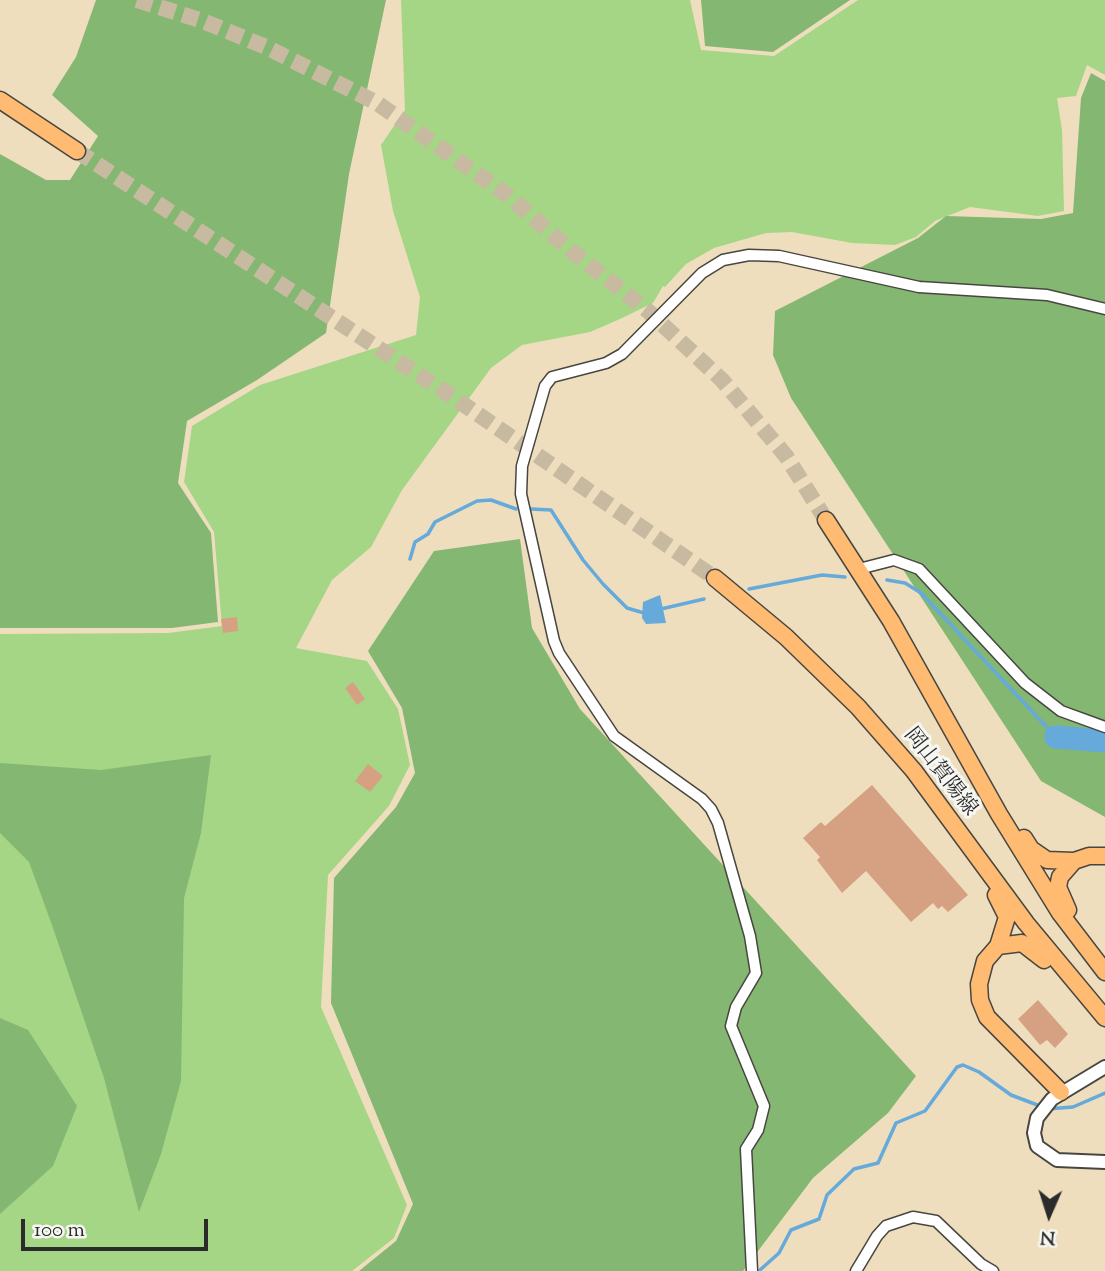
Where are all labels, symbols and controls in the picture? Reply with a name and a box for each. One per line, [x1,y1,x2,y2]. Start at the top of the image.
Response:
street label: 岡山賀陽線 [897,724,981,822]
north arrow [1014,1180,1084,1250]
scale bar [24,1204,212,1248]
text: 100 m [34,1216,85,1246]
text: N [1040,1223,1056,1250]

